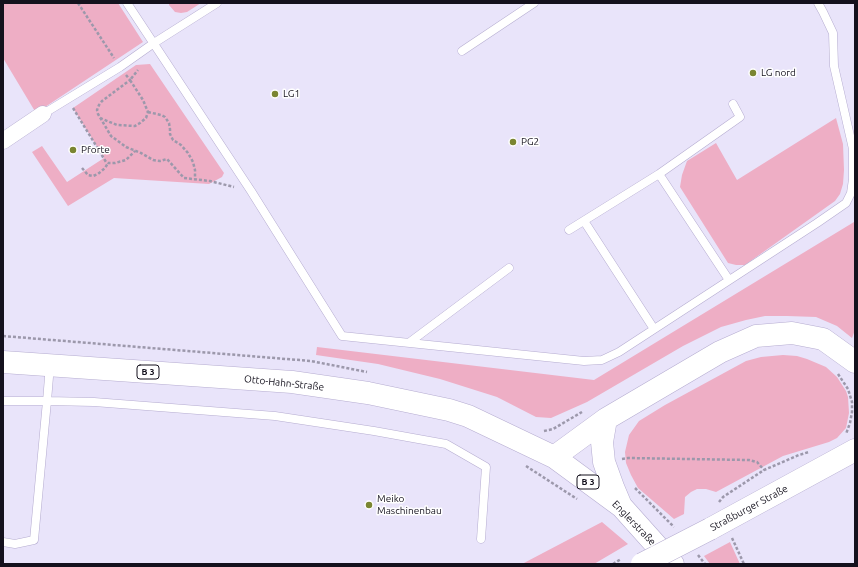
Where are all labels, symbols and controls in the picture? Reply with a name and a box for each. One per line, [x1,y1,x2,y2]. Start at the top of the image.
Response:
place label: LG nord [761,67,796,79]
marker: LG nord [748,68,758,78]
place label: LG1 [283,88,300,100]
marker: LG1 [270,89,280,99]
place label: PG2 [521,136,539,148]
marker: PG2 [508,137,518,147]
place label: Pforte [81,144,110,156]
marker: Pforte [68,145,78,155]
road number: B 3 [137,365,159,379]
street label: Otto-Hahn-Straße [243,373,325,393]
road number: B 3 [577,475,599,489]
street label: Straßburger Straße [708,482,790,534]
place label: Meiko Maschinenbau [377,493,442,516]
street label: Englerstraße [610,498,658,548]
marker: Meiko Maschinenbau [364,500,374,510]

